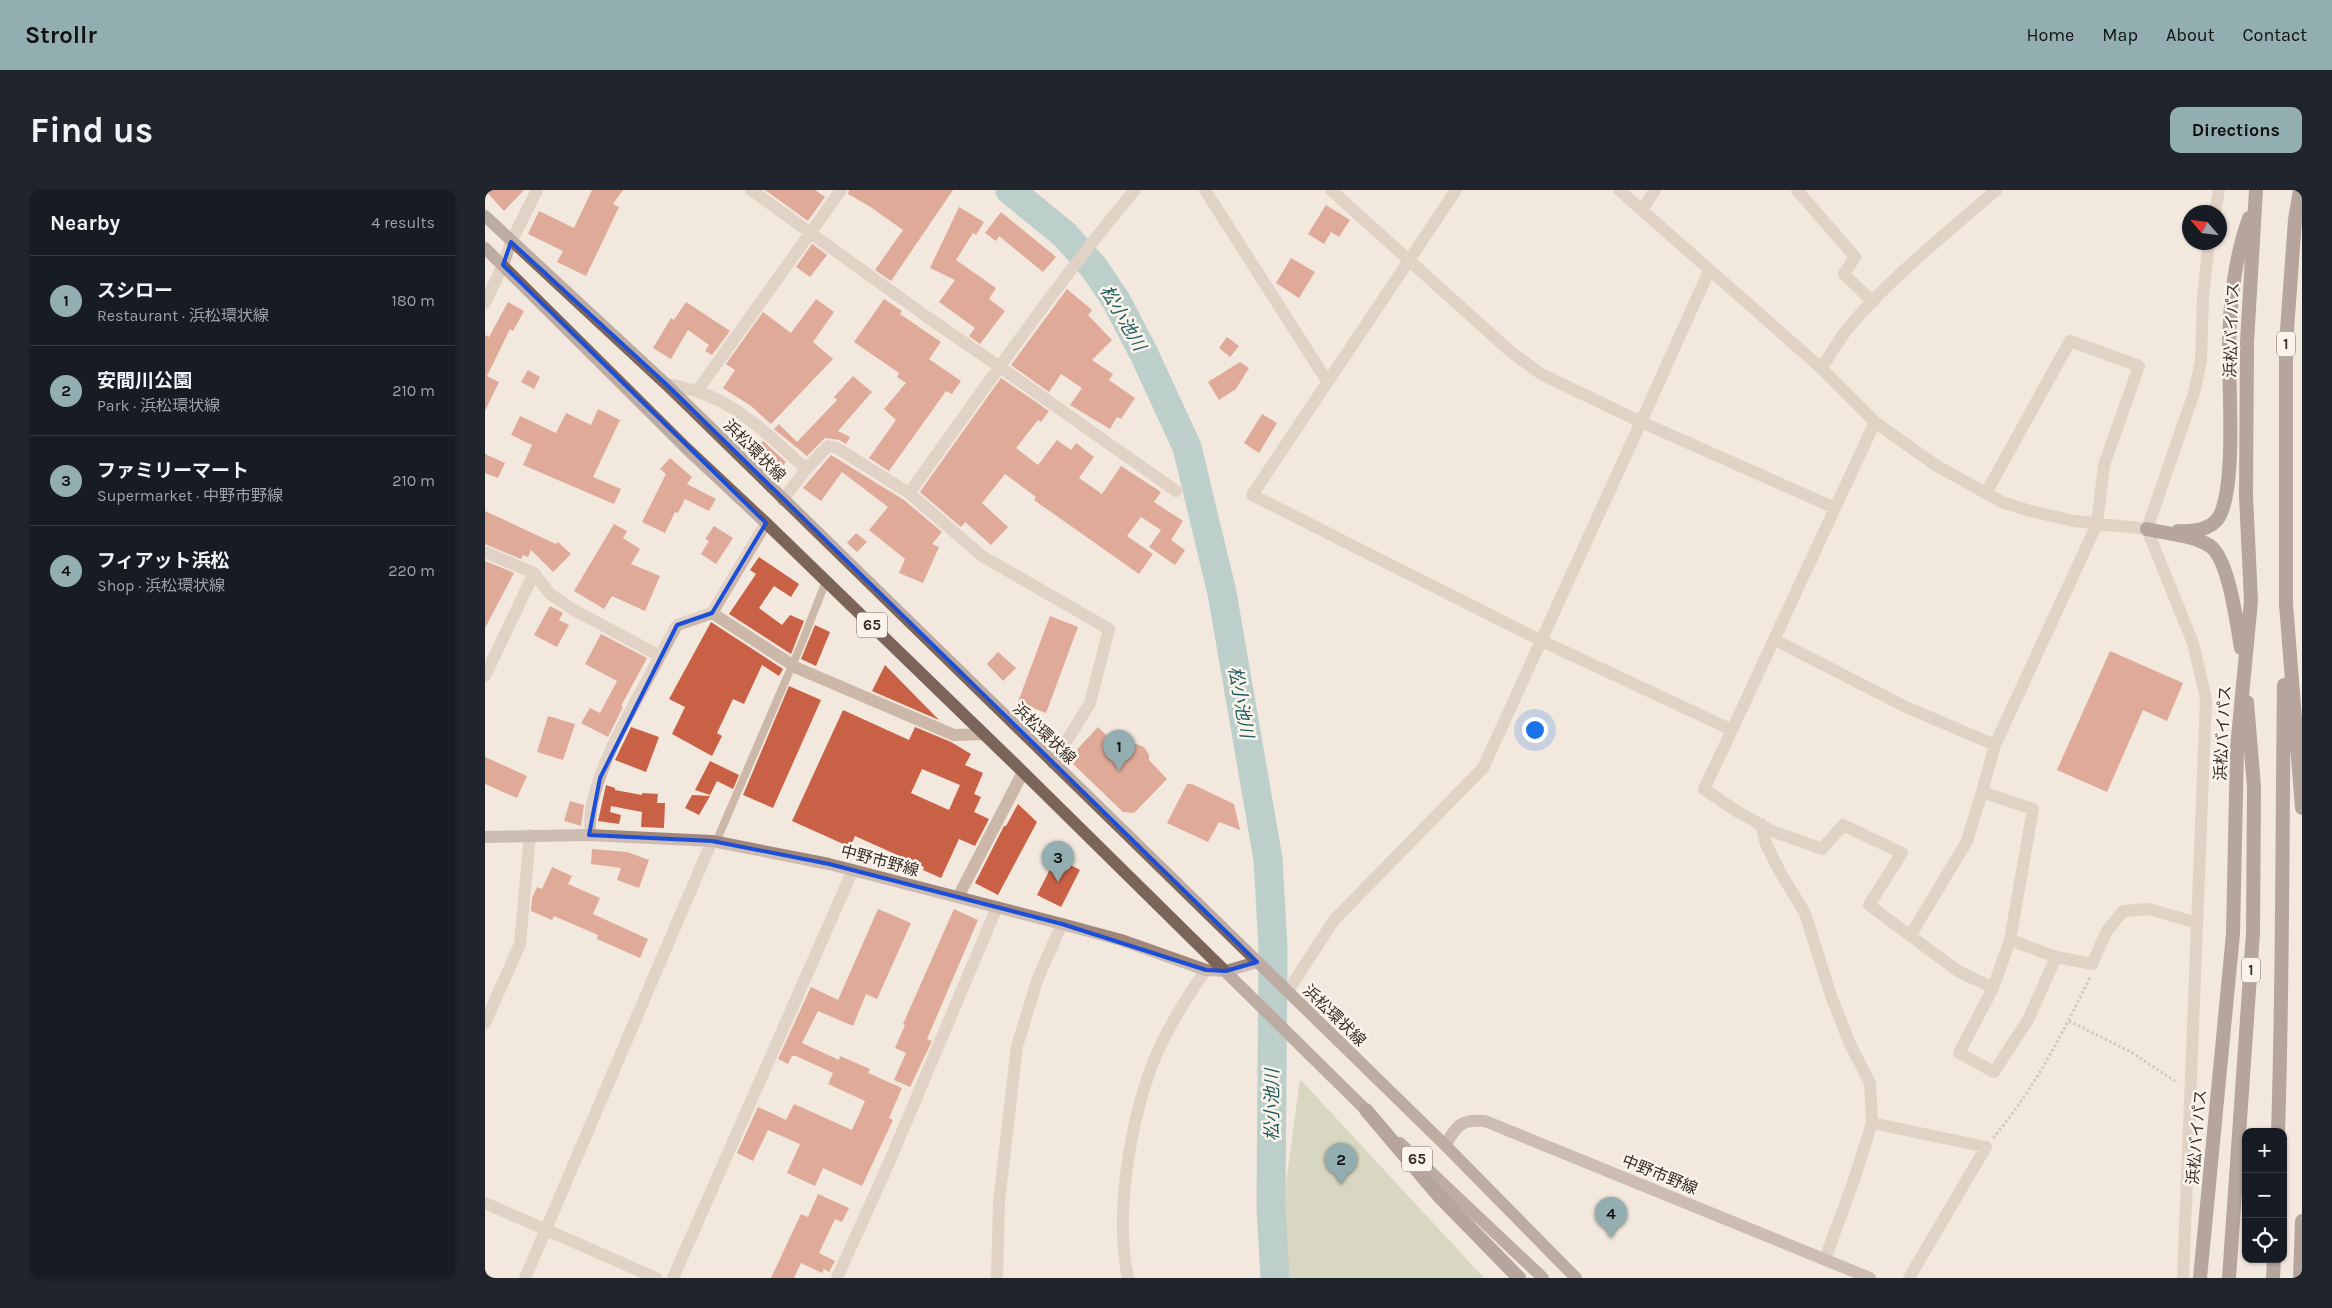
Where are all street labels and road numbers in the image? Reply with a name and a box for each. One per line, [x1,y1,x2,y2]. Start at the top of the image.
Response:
street label: 浜松バイパス [2220,282,2243,378]
road number: 1 [2277,332,2295,356]
street label: 浜松環状線 [720,415,790,485]
road number: 65 [857,612,887,638]
street label: 浜松バイパス [2211,685,2234,781]
street label: 浜松環状線 [1009,699,1080,768]
street label: 中野市野線 [839,841,921,880]
road number: 1 [2242,958,2260,982]
street label: 浜松環状線 [1299,981,1370,1050]
street label: 浜松バイパス [2183,1089,2210,1186]
road number: 65 [1402,1146,1432,1172]
street label: 中野市野線 [1619,1151,1700,1198]

